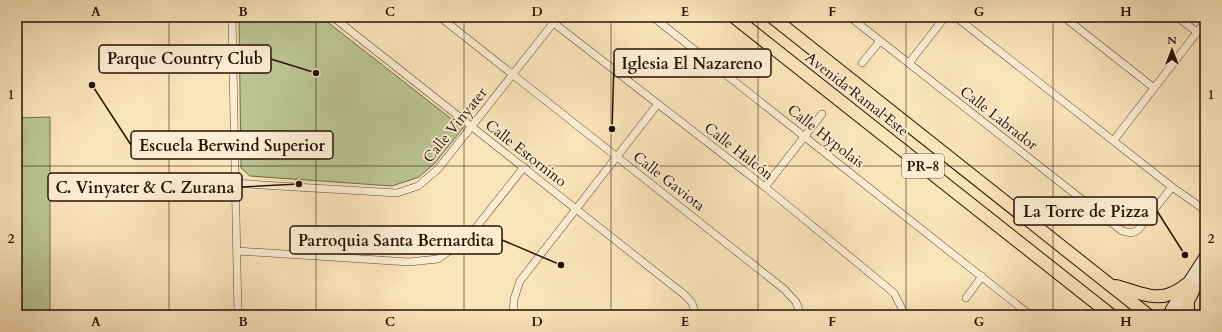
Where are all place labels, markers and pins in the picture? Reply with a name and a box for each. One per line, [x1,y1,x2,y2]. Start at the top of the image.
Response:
callout: Parque Country Club [99,45,271,73]
callout: Iglesia El Nazareno [614,49,771,77]
callout: Escuela Berwind Superior [131,131,333,159]
callout: C. Vinyater & C. Zurana [48,173,242,201]
callout: La Torre de Pizza [1014,197,1157,225]
callout: Parroquia Santa Bernardita [290,226,502,254]

